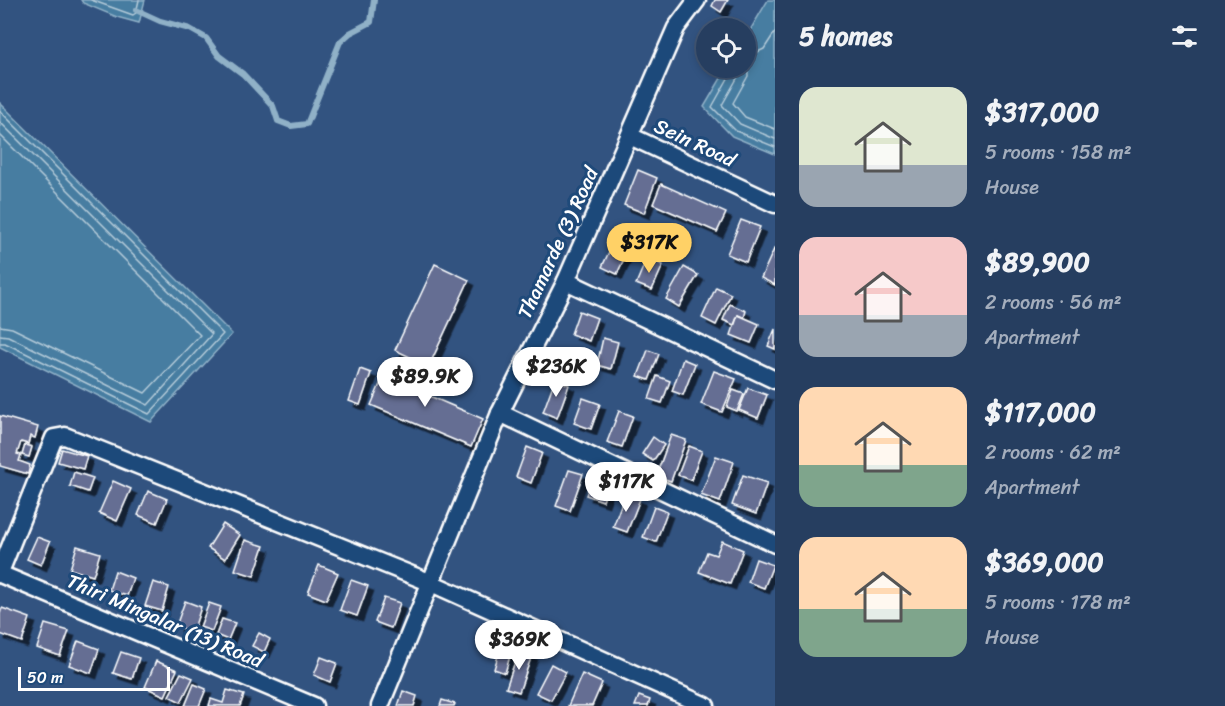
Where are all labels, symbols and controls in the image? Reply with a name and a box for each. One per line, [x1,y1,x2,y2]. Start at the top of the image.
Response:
text: 5 homes [799,13,892,59]
map controls [696,18,756,78]
button: locate [696,18,756,78]
icon: filters [1168,20,1201,53]
text: $317,000 [985,89,1099,135]
street label: Sein Road [648,109,743,178]
icon: home [847,111,919,183]
text: 5 rooms · 158 m² [985,135,1132,170]
street label: Thamarde (3) Road [508,160,609,325]
text: House [985,170,1039,205]
pin: $317K [607,223,691,274]
text: $317K [621,225,677,260]
text: $89,900 [985,239,1090,285]
icon: home [847,261,919,333]
text: 2 rooms · 56 m² [985,285,1122,320]
text: Apartment [985,320,1079,355]
pin: $236K [514,347,598,398]
text: $236K [526,349,586,384]
pin: $89.9K [376,357,474,408]
text: $89.9K [391,359,459,394]
text: $117,000 [985,389,1096,435]
icon: home [847,411,919,483]
text: 2 rooms · 62 m² [985,435,1121,470]
pin: $117K [584,462,668,513]
text: $117K [599,464,653,499]
text: Apartment [985,470,1079,505]
text: $369,000 [985,539,1104,585]
icon: home [847,561,919,633]
street label: Thiri Mingalar (13) Road [61,564,270,679]
text: 5 rooms · 178 m² [985,585,1131,620]
pin: $369K [477,620,561,671]
text: House [985,620,1039,655]
text: $369K [489,622,549,657]
text: 50 m [27,663,63,692]
scale bar [18,664,170,692]

